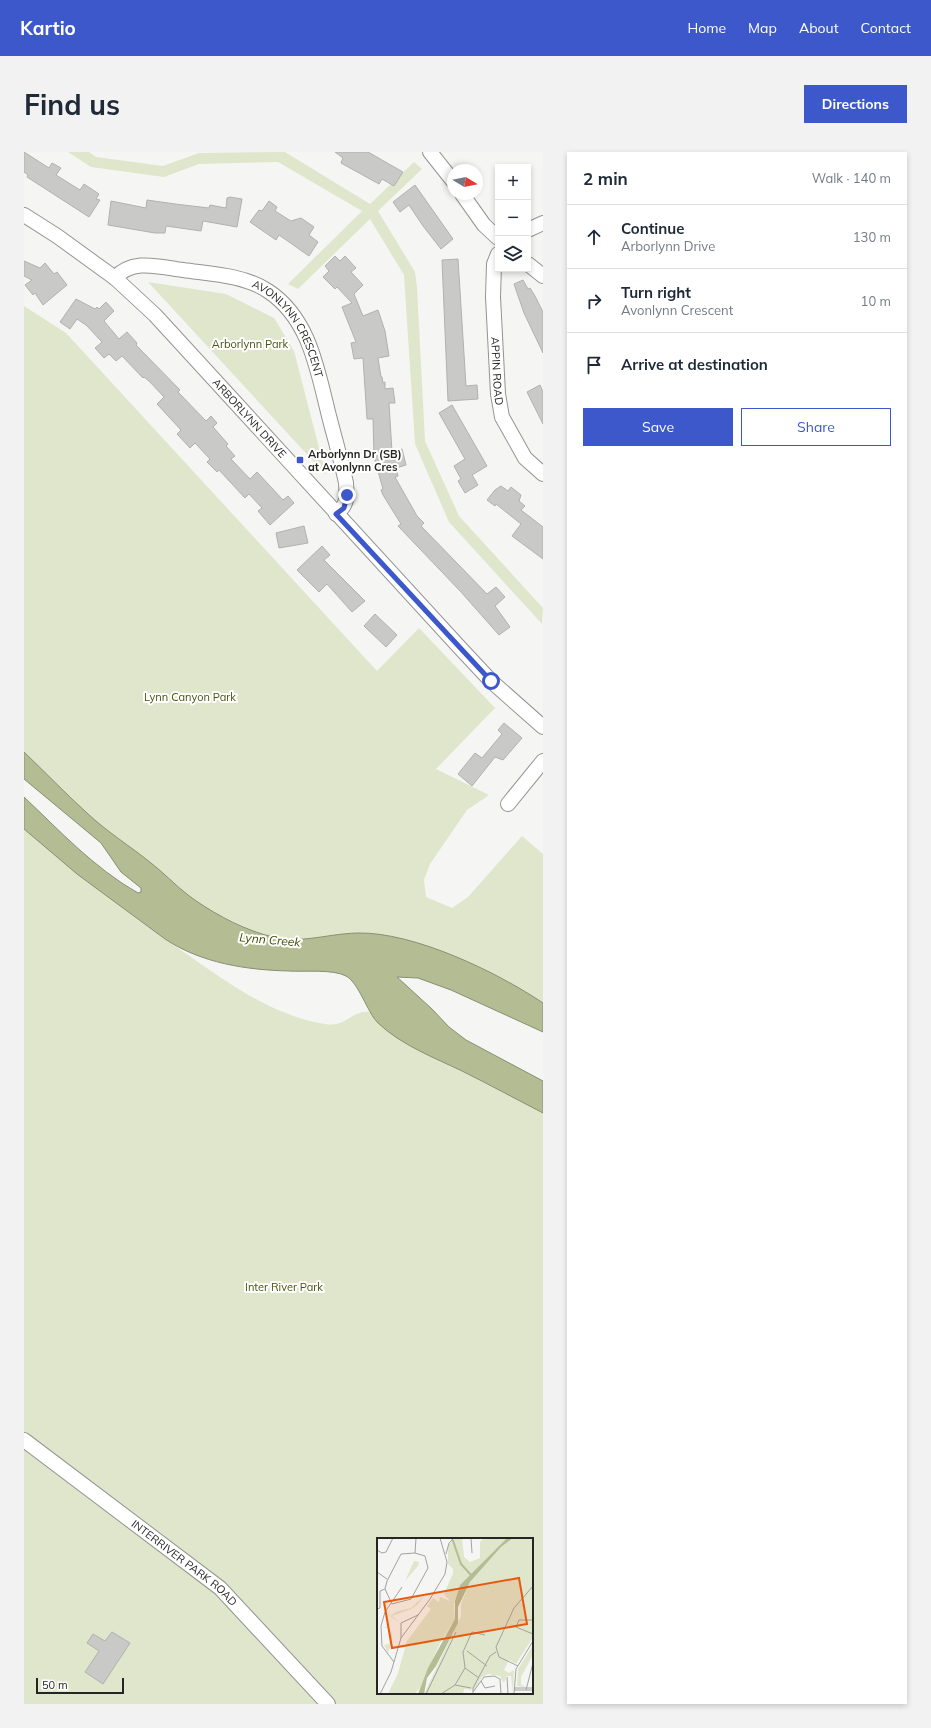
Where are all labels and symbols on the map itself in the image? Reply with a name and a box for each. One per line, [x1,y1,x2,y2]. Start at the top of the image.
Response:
north arrow [447,164,483,200]
street label: AVONLYNN CRESCENT [250,277,326,379]
street label: APPIN ROAD [488,336,507,406]
park label: Arborlynn Park [212,337,288,351]
street label: ARBORLYNN DRIVE [209,375,289,461]
place label: Arborlynn Dr (SB) at Avonlynn Cres [308,447,402,474]
marker: Arborlynn Dr (SB) at Avonlynn Cres [295,455,305,465]
route end [338,486,356,504]
route start [482,672,500,690]
park label: Lynn Canyon Park [144,690,236,704]
water label: Lynn Creek [239,929,302,950]
park label: Inter River Park [245,1280,323,1294]
street label: INTERRIVER PARK ROAD [129,1517,240,1609]
inset map [377,1538,533,1694]
scale bar [36,1676,124,1695]

